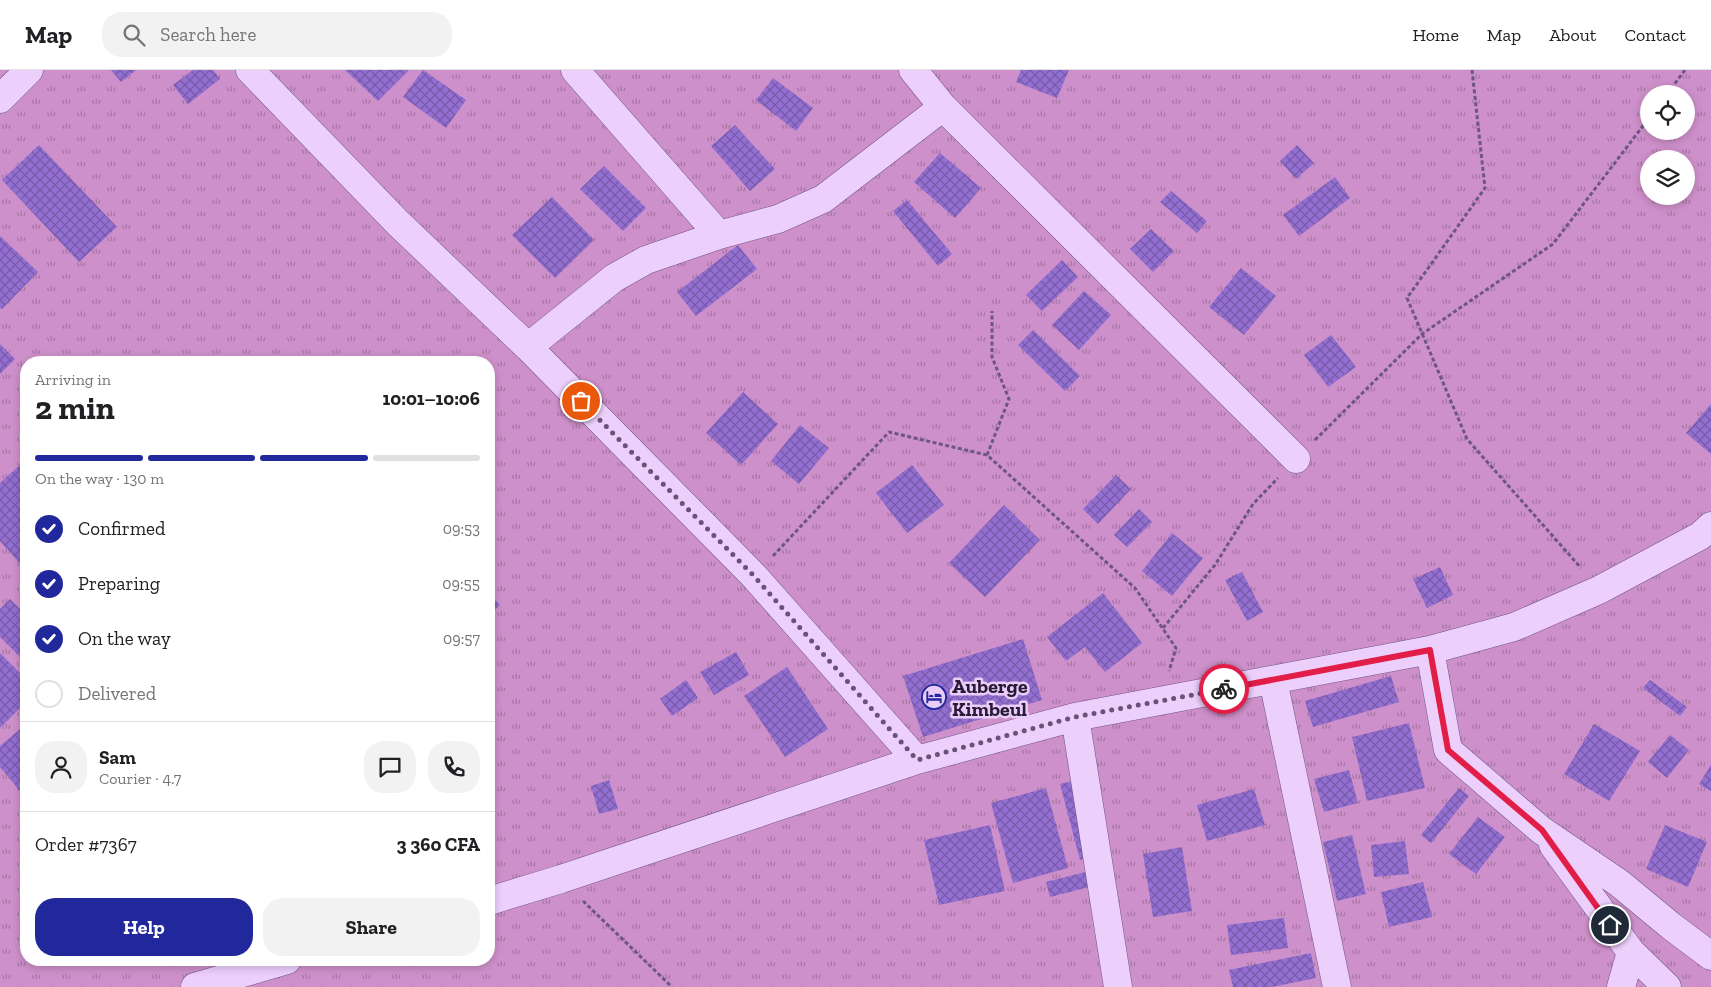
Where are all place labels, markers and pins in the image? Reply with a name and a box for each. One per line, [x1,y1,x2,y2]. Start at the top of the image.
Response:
pin [560,380,602,422]
place label: Auberge Kimbeul [952,674,1028,721]
hotel icon: Auberge Kimbeul [921,684,947,710]
pin [1589,904,1631,946]

